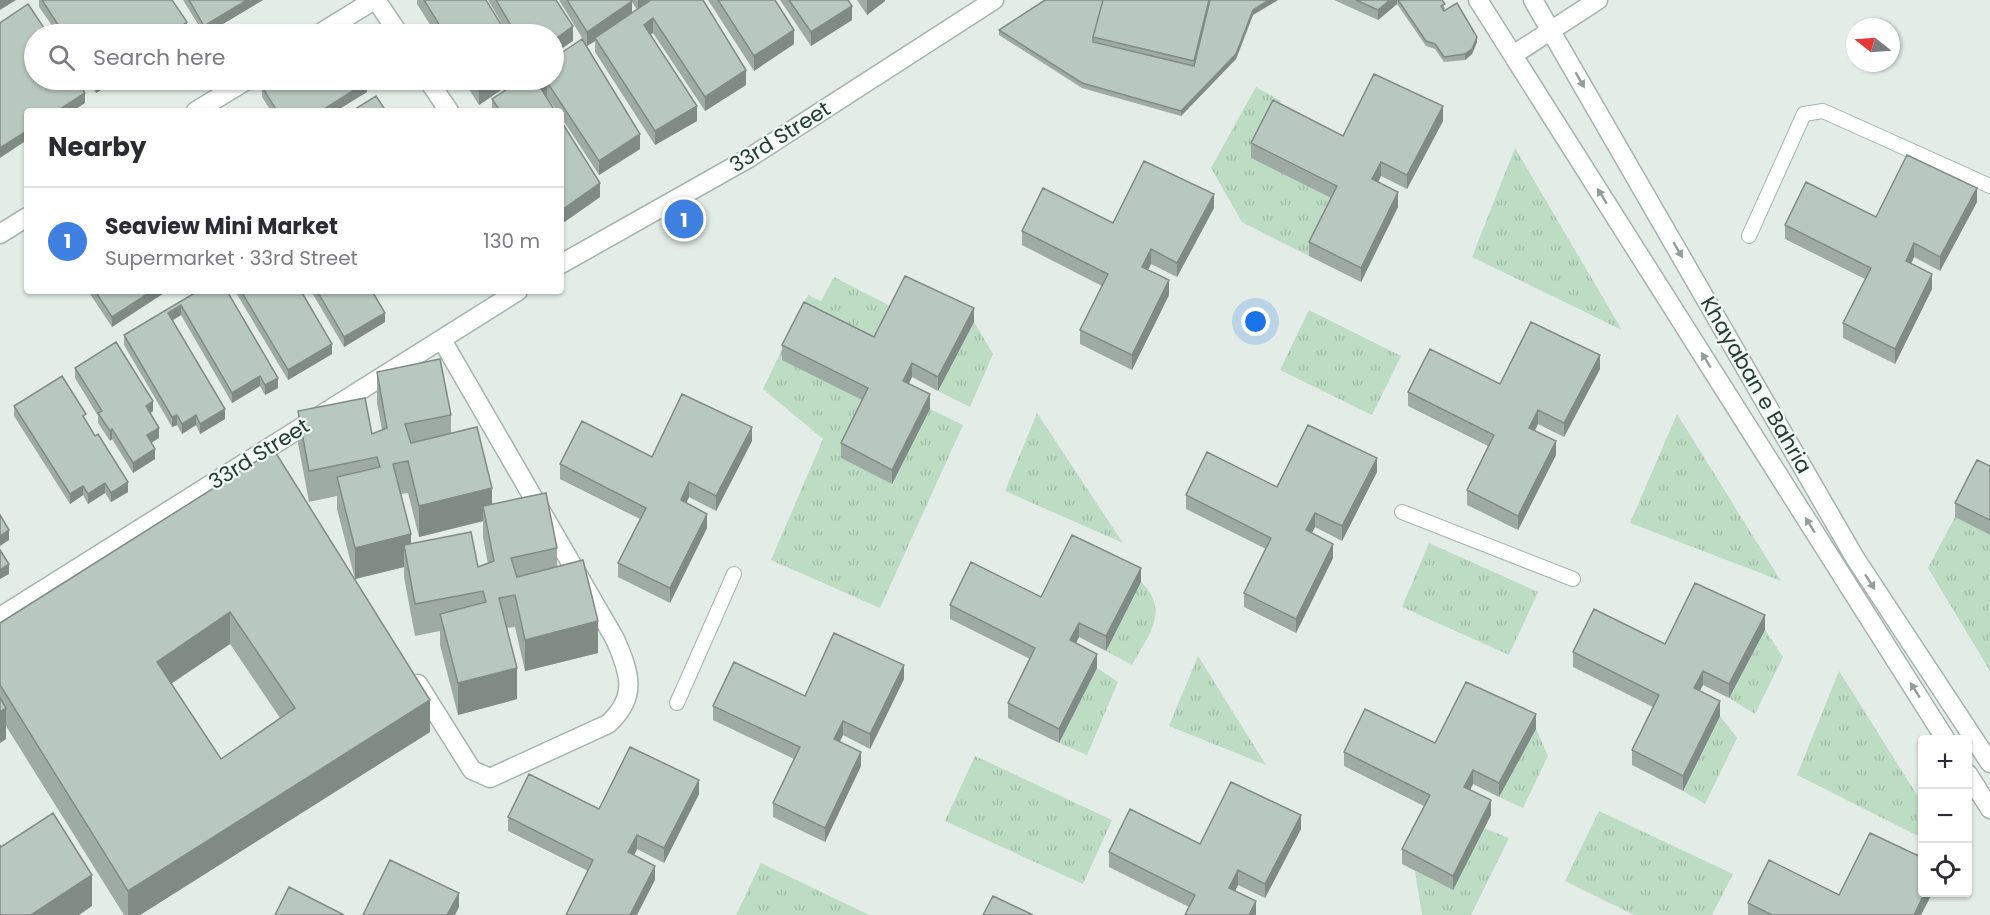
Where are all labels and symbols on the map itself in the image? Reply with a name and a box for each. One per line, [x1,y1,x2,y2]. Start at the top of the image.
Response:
north arrow [1846,18,1900,72]
one-way arrow [1575,72,1585,89]
street label: 33rd Street [724,94,836,179]
one-way arrow [1596,188,1608,204]
pin: 1 [664,196,704,242]
one-way arrow [1672,241,1682,258]
street label: Khayaban e Bahria [1694,291,1819,479]
your location [1241,307,1270,336]
one-way arrow [1701,352,1712,369]
street label: 33rd Street [203,411,315,496]
one-way arrow [1805,517,1816,533]
one-way arrow [1865,573,1876,590]
one-way arrow [1909,682,1920,698]

